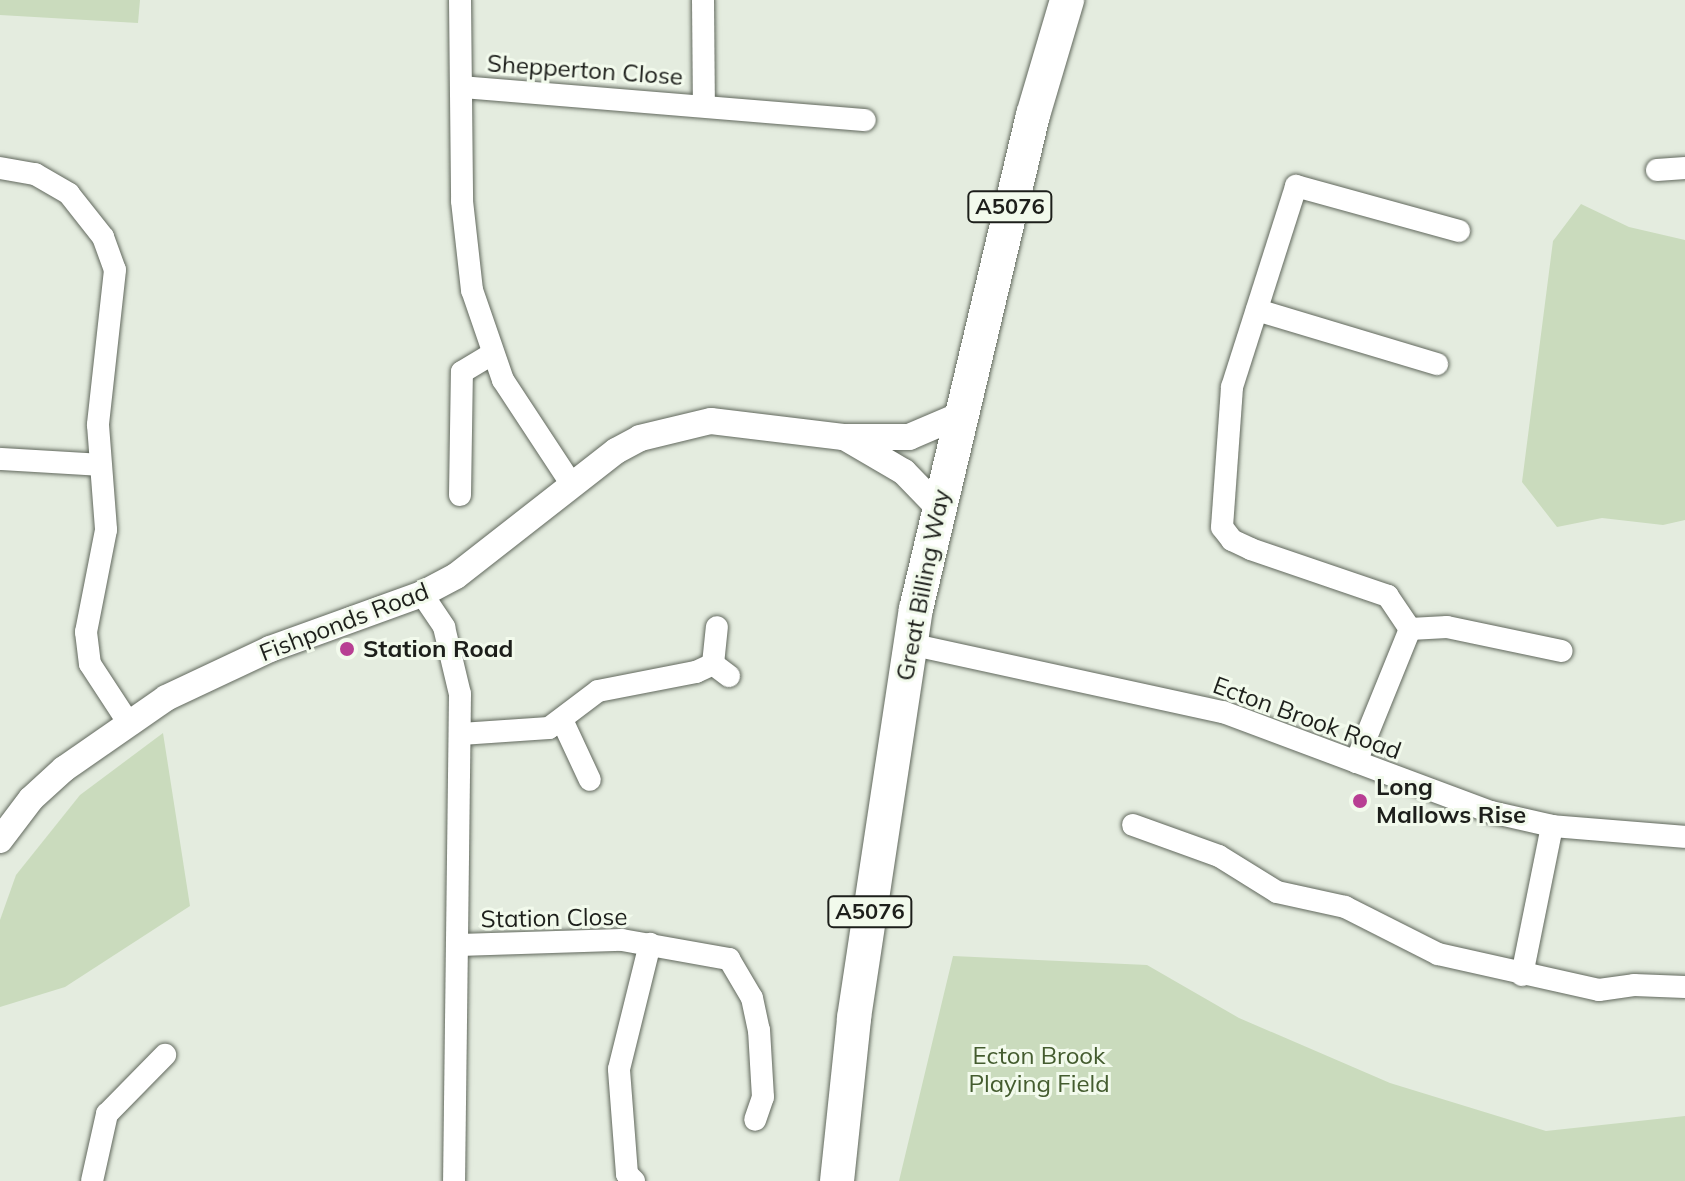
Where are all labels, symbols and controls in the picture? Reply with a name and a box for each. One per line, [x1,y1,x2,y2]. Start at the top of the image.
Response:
street label: Shepperton Close [486,49,684,91]
road number: A5076 [966,189,1054,225]
street label: Great Billing Way [890,487,956,683]
street label: Fishponds Road [255,577,433,667]
place label: Station Road [363,635,513,663]
marker: Station Road [338,640,356,658]
street label: Ecton Brook Road [1209,671,1405,765]
place label: Long Mallows Rise [1376,773,1526,829]
marker: Long Mallows Rise [1351,792,1369,810]
road number: A5076 [826,894,914,930]
street label: Station Close [480,902,628,934]
park label: Ecton Brook Playing Field [968,1042,1110,1098]

